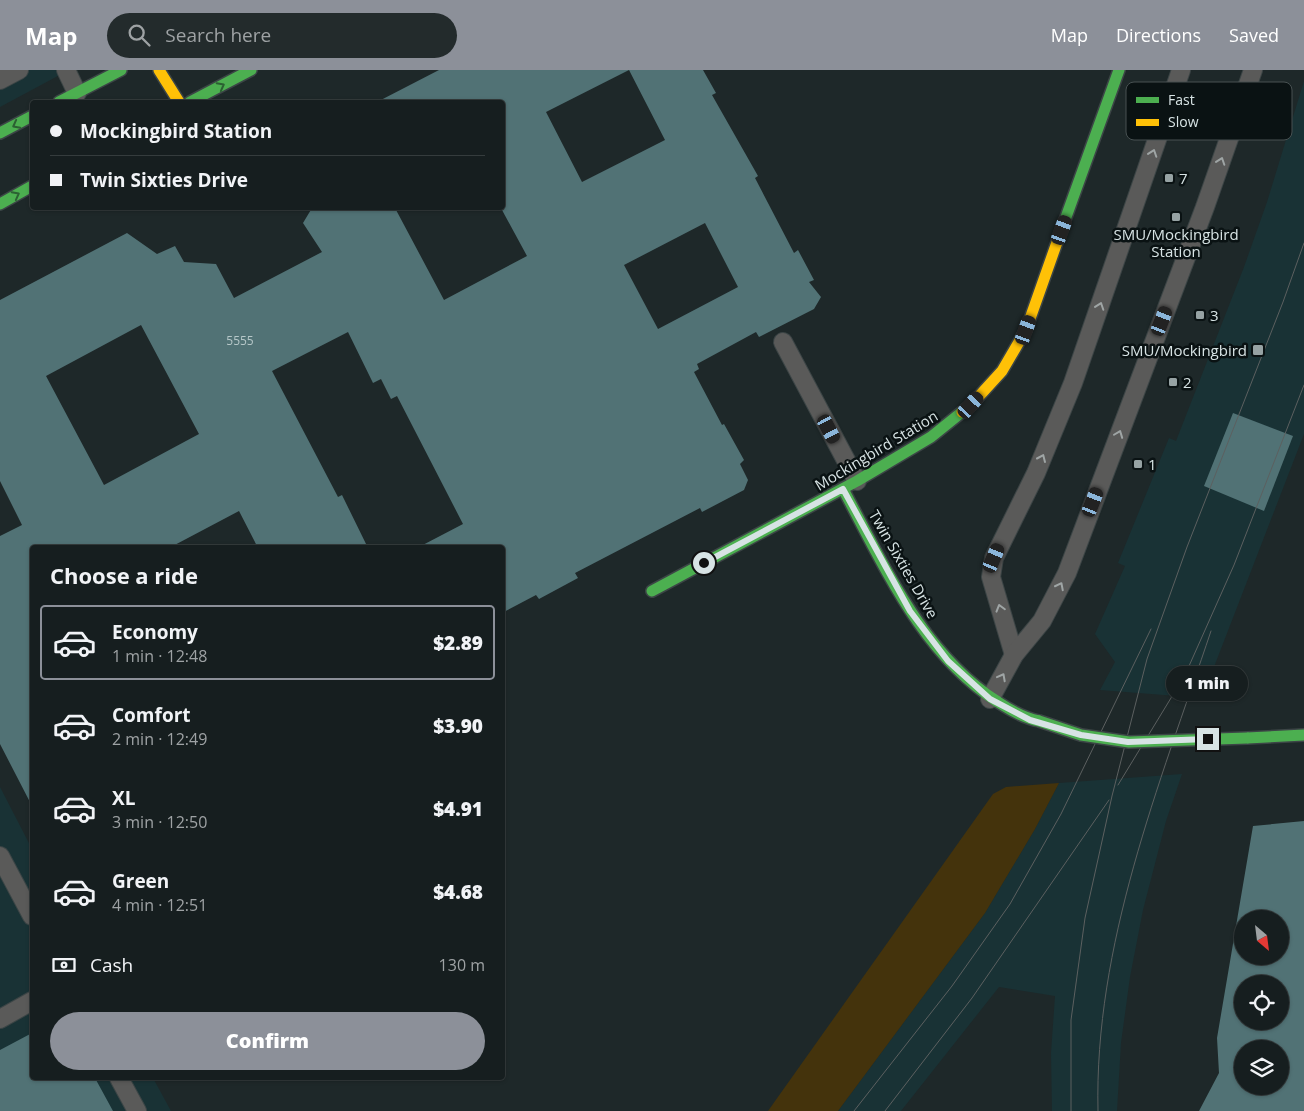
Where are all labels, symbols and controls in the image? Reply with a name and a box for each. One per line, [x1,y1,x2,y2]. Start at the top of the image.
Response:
search box [107,13,457,58]
text: Map [25,19,77,52]
icon: search [125,21,153,49]
text: Search here [165,22,271,48]
text: Map [1051,23,1088,47]
text: Directions [1116,23,1201,47]
text: Saved [1229,23,1279,47]
one-way arrow [215,82,224,92]
legend [1126,82,1292,140]
text: Fast [1168,90,1195,109]
text: Slow [1168,112,1199,131]
text: Mockingbird Station [80,118,272,144]
one-way arrow [13,119,22,129]
one-way arrow [1148,149,1158,157]
one-way arrow [1216,157,1226,166]
text: Twin Sixties Drive [80,167,248,193]
place label: 7 [1179,168,1188,188]
marker: 7 [1163,172,1175,184]
one-way arrow [11,191,20,201]
marker: SMU/Mockingbird Station [1170,211,1182,223]
car [1049,213,1074,247]
place label: SMU/Mockingbird Station [1113,224,1239,261]
one-way arrow [1094,302,1104,311]
car [1149,304,1174,338]
place label: 3 [1210,305,1219,325]
marker: 3 [1194,309,1206,321]
car [1013,313,1038,347]
house number: 5555 [226,332,254,349]
place label: SMU/Mockingbird [1122,340,1247,360]
marker: SMU/Mockingbird [1251,343,1265,357]
place label: 2 [1183,372,1192,392]
marker: 2 [1167,376,1179,388]
car [955,389,986,421]
street label: Mockingbird Station [811,405,941,495]
car [815,412,842,446]
one-way arrow [1113,431,1123,439]
one-way arrow [1036,454,1047,463]
place label: 1 [1148,454,1157,474]
marker: 1 [1132,458,1144,470]
car [1080,485,1105,519]
street label: Twin Sixties Drive [865,506,943,622]
car [981,541,1006,575]
route start [693,552,715,574]
text: Choose a ride [50,560,198,590]
one-way arrow [1054,582,1064,591]
one-way arrow [995,603,1006,612]
text: Economy [112,619,198,645]
icon: car [52,620,97,665]
text: $2.89 [433,630,483,656]
text: 1 min · 12:48 [112,645,207,667]
callout: 1 min [1167,666,1249,702]
text: 1 min [1184,672,1230,694]
one-way arrow [996,673,1006,682]
text: Comfort [112,702,191,728]
icon: car [52,703,97,748]
text: $3.90 [433,713,483,739]
text: 2 min · 12:49 [112,728,207,750]
route end [1197,728,1219,750]
text: XL [112,785,135,811]
icon: car [52,786,97,831]
text: $4.91 [433,796,483,822]
text: 3 min · 12:50 [112,811,207,833]
text: Green [112,868,169,894]
icon: car [52,869,97,914]
text: $4.68 [433,879,483,905]
text: 4 min · 12:51 [112,894,207,916]
north arrow [1234,910,1289,965]
map controls [1234,910,1289,1095]
icon: cash [50,951,78,979]
text: Cash [90,952,133,978]
text: 130 m [439,954,485,976]
button: locate [1234,975,1289,1030]
button: Confirm [50,1012,485,1070]
button: layers [1234,1040,1289,1095]

